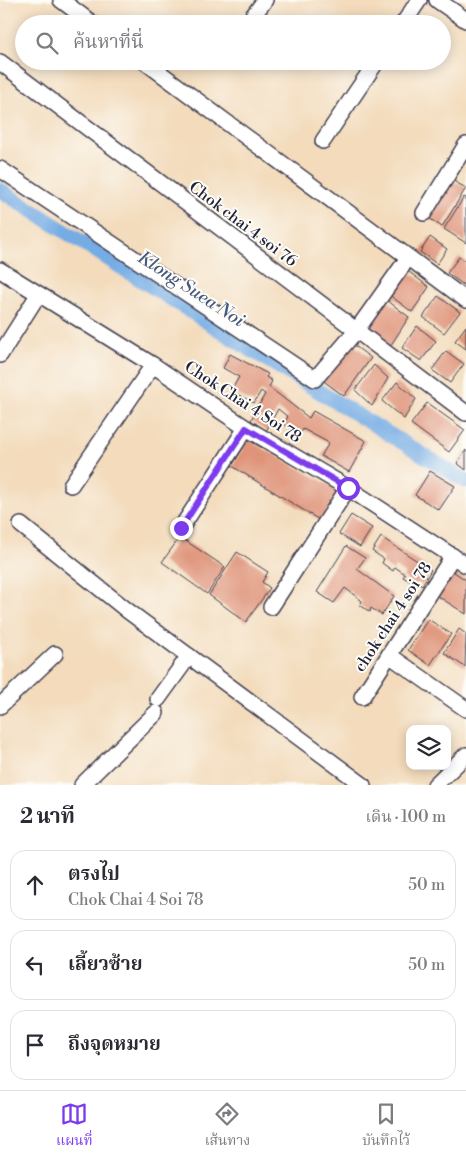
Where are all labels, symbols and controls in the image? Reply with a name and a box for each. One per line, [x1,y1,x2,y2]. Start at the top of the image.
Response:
search box [15,15,451,70]
icon: search [33,29,61,57]
text: ค้นหาที่นี่ [73,30,144,54]
street label: Chok chai 4 soi 76 [185,177,301,271]
water label: Klong Suea Noi [133,246,249,332]
street label: Chok Chai 4 Soi 78 [181,357,305,447]
route start [337,477,360,500]
route end [170,517,193,540]
street label: chok chai 4 soi 78 [350,558,436,676]
map controls [406,725,451,770]
button: layers [406,725,451,770]
text: 2 นาที [20,804,75,830]
text: เดิน · 100 m [366,807,446,827]
text: ตรงไป [68,862,120,886]
icon: ahead [21,871,49,899]
text: 50 m [408,875,445,895]
text: Chok Chai 4 Soi 78 [68,890,204,910]
icon: left [21,951,49,979]
text: เลี้ยวซ้าย [68,952,142,976]
text: 50 m [408,955,445,975]
icon: arrive [21,1031,49,1059]
text: ถึงจุดหมาย [68,1032,161,1056]
tab: แผนที่ [56,1100,93,1152]
tab: เส้นทาง [205,1100,250,1152]
tab: บันทึกไว้ [362,1100,410,1152]

